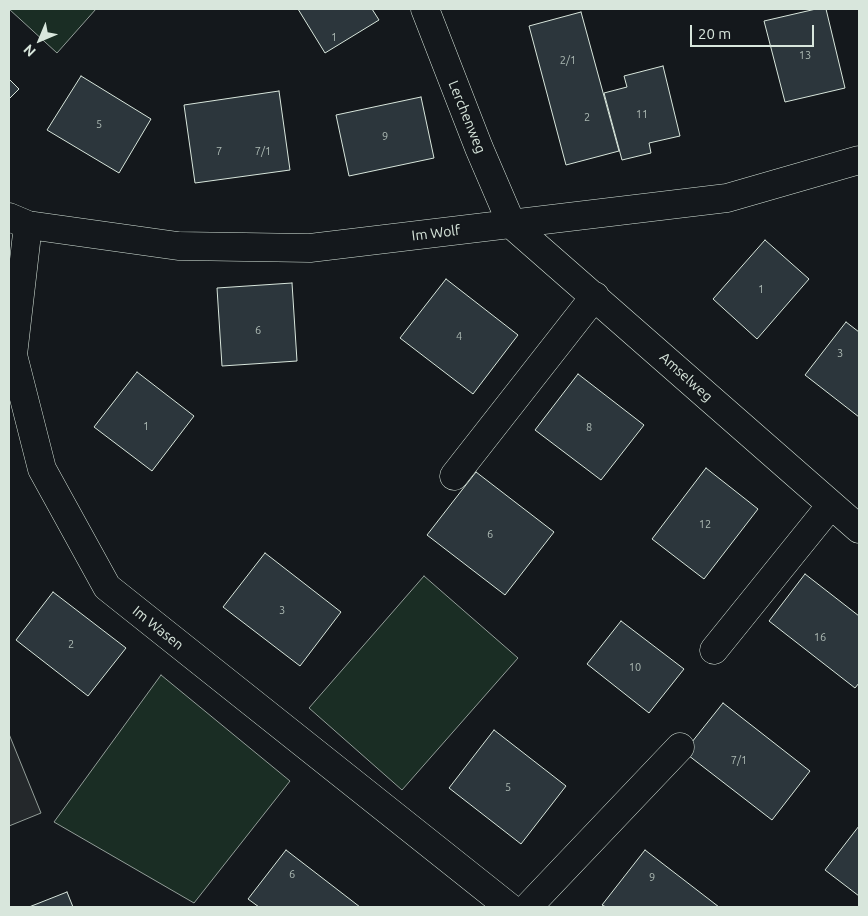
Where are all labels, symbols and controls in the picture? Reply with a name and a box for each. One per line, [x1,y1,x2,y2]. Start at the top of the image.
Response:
north arrow [15,15,65,65]
scale bar [693,15,817,47]
text: 20 m [698,25,731,42]
house number: 1 [331,30,337,44]
text: N [20,41,39,60]
house number: 13 [799,48,811,62]
house number: 2/1 [560,53,576,67]
street label: Lerchenweg [445,78,489,156]
house number: 11 [636,107,648,121]
house number: 2 [584,110,590,124]
house number: 5 [96,117,102,131]
house number: 9 [382,129,388,143]
house number: 7 [216,144,222,158]
house number: 7/1 [255,144,271,158]
street label: Im Wolf [411,222,461,244]
house number: 1 [758,282,764,296]
house number: 6 [255,323,261,337]
house number: 4 [456,329,462,343]
house number: 3 [837,346,843,360]
street label: Amselweg [656,349,716,405]
house number: 1 [143,419,149,433]
house number: 8 [586,420,592,434]
house number: 12 [699,517,711,531]
house number: 6 [487,527,493,541]
street label: Im Wasen [129,602,187,654]
house number: 3 [279,603,285,617]
house number: 16 [814,630,826,644]
house number: 2 [68,637,74,651]
house number: 10 [629,660,641,674]
house number: 7/1 [731,753,747,767]
house number: 5 [505,780,511,794]
house number: 6 [289,867,295,881]
house number: 9 [649,870,655,884]

